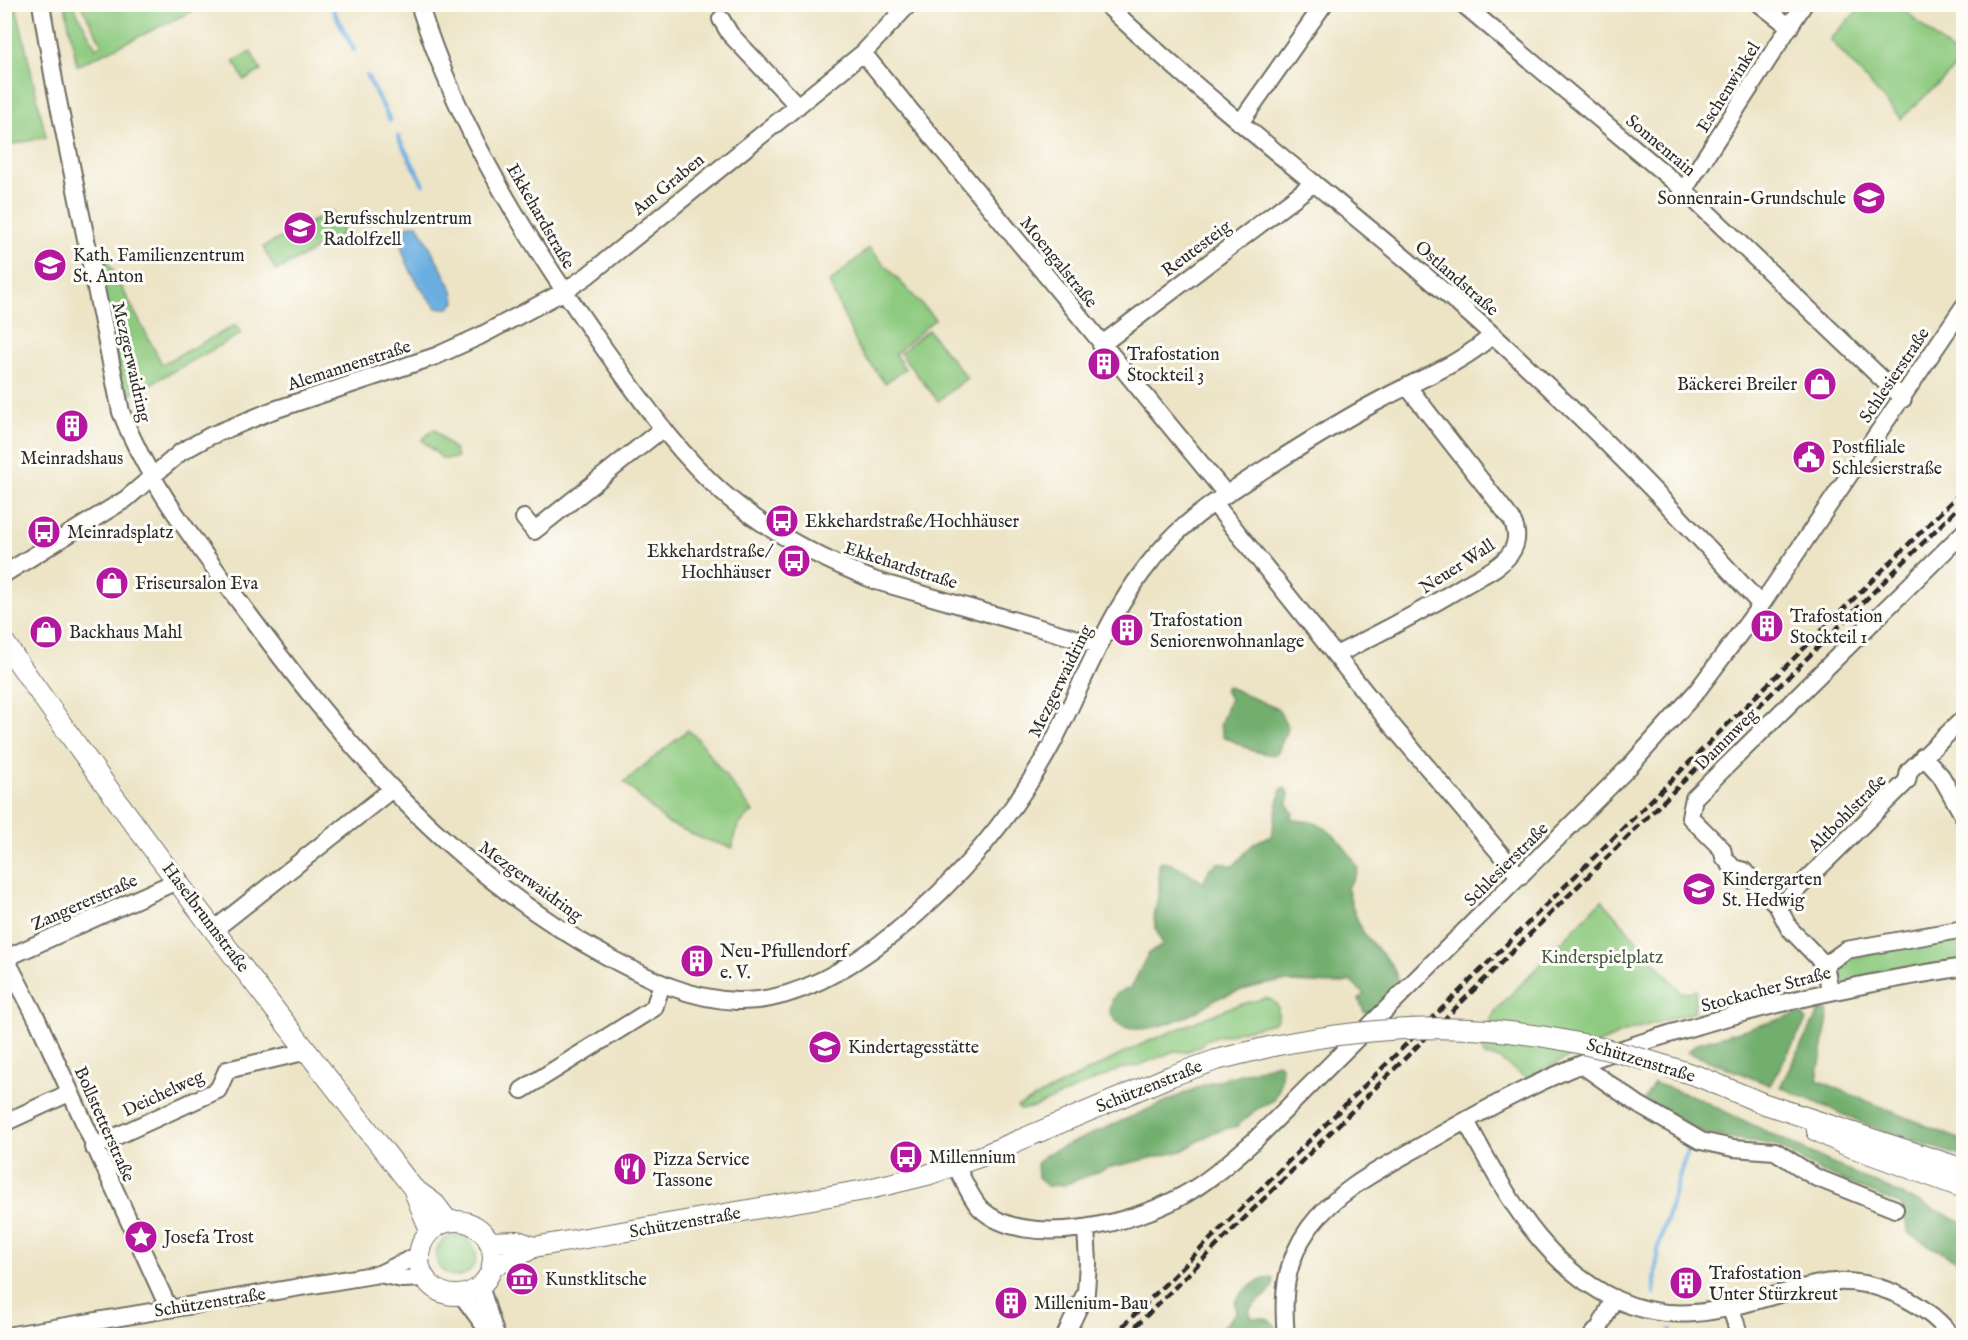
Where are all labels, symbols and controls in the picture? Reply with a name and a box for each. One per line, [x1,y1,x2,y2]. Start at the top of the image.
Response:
street label: Eschenwinkel [1692,38,1766,137]
street label: Sonnenrain [1620,110,1700,182]
street label: Am Graben [627,149,710,222]
street label: Ekkehardstraße [500,160,579,274]
school or university icon: Sonnenrain-Grundschule [1851,180,1887,216]
place label: Sonnenrain-Grundschule [1658,188,1846,211]
place label: Berufsschulzentrum Radolfzell [323,208,472,252]
school or university icon: Berufsschulzentrum Radolfzell [282,210,318,246]
street label: Moengalstraße [1014,212,1102,313]
street label: Reutesteig [1158,216,1236,283]
street label: Ostlandstraße [1409,236,1503,322]
place label: Kath. Familienzentrum St. Anton [73,245,245,289]
school or university icon: Kath. Familienzentrum St. Anton [32,247,68,283]
street label: Mezgerwaidring [106,300,156,425]
street label: Schlesierstraße [1855,324,1936,428]
street label: Alemannenstraße [284,336,414,398]
place label: Trafostation Stockteil 3 [1127,344,1220,388]
building icon: Trafostation Stockteil 3 [1086,346,1122,382]
shop icon: Bäckerei Breiler [1802,366,1838,402]
place label: Bäckerei Breiler [1677,374,1797,397]
building icon: Meinradshaus [54,408,90,444]
place label: Postfiliale Schlesierstraße [1832,437,1942,481]
public building icon: Postfiliale Schlesierstraße [1791,439,1827,475]
place label: Meinradshaus [21,448,123,471]
bus stop icon: Ekkehardstraße/Hochhäuser [764,503,800,539]
place label: Ekkehardstraße/Hochhäuser [805,511,1019,534]
bus stop icon: Meinradsplatz [26,514,62,550]
place label: Meinradsplatz [67,522,174,545]
street label: Neuer Wall [1416,534,1500,600]
street label: Ekkehardstraße [841,537,960,596]
place label: Ekkehardstraße/ Hochhäuser [647,541,774,585]
bus stop icon: Ekkehardstraße/ Hochhäuser [776,543,812,579]
shop icon: Friseursalon Eva [94,565,130,601]
place label: Friseursalon Eva [135,573,258,596]
place label: Trafostation Stockteil 1 [1790,606,1883,650]
building icon: Trafostation Stockteil 1 [1749,608,1785,644]
place label: Trafostation Seniorenwohnanlage [1150,610,1304,654]
building icon: Trafostation Seniorenwohnanlage [1109,612,1145,648]
shop icon: Backhaus Mahl [28,614,64,650]
street label: Mezgerwaidring [1024,621,1099,742]
place label: Backhaus Mahl [69,622,182,645]
street label: Dammweg [1691,704,1763,776]
street label: Altbohlstraße [1803,770,1892,859]
street label: Schlesierstraße [1460,818,1554,912]
street label: Mezgerwaidring [474,837,587,928]
street label: Haselbrunnstraße [156,858,254,977]
place label: Kindergarten St. Hedwig [1722,869,1822,913]
street label: Zangererstraße [28,870,141,937]
school or university icon: Kindergarten St. Hedwig [1681,871,1717,907]
place label: Neu-Pfullendorf e. V. [720,941,851,985]
building icon: Neu-Pfullendorf e. V. [679,943,715,979]
park label: Kinderspielplatz [1541,947,1663,970]
street label: Stockacher Straße [1699,962,1834,1019]
school or university icon: Kindertagesstätte [807,1029,843,1065]
street label: Schützenstraße [1583,1034,1698,1089]
place label: Kindertagesstätte [848,1037,979,1060]
street label: Schützenstraße [1093,1056,1206,1119]
street label: Bollstetterstraße [68,1063,139,1186]
street label: Deichelweg [119,1065,208,1123]
bus stop icon: Millennium [888,1139,924,1175]
place label: Millennium [929,1147,1016,1170]
place label: Pizza Service Tassone [653,1149,749,1193]
restaurant icon: Pizza Service Tassone [612,1151,648,1187]
street label: Schützenstraße [628,1202,743,1245]
place icon: Josefa Trost [123,1219,159,1255]
place label: Josefa Trost [162,1227,254,1250]
museum icon: Kunstklitsche [504,1261,540,1297]
place label: Trafostation Unter Stürzkreut [1709,1263,1838,1307]
building icon: Trafostation Unter Stürzkreut [1668,1265,1704,1301]
place label: Kunstklitsche [545,1269,647,1292]
street label: Schützenstraße [153,1283,268,1324]
building icon: Millenium-Bau [993,1285,1029,1321]
place label: Millenium-Bau [1034,1293,1149,1316]

